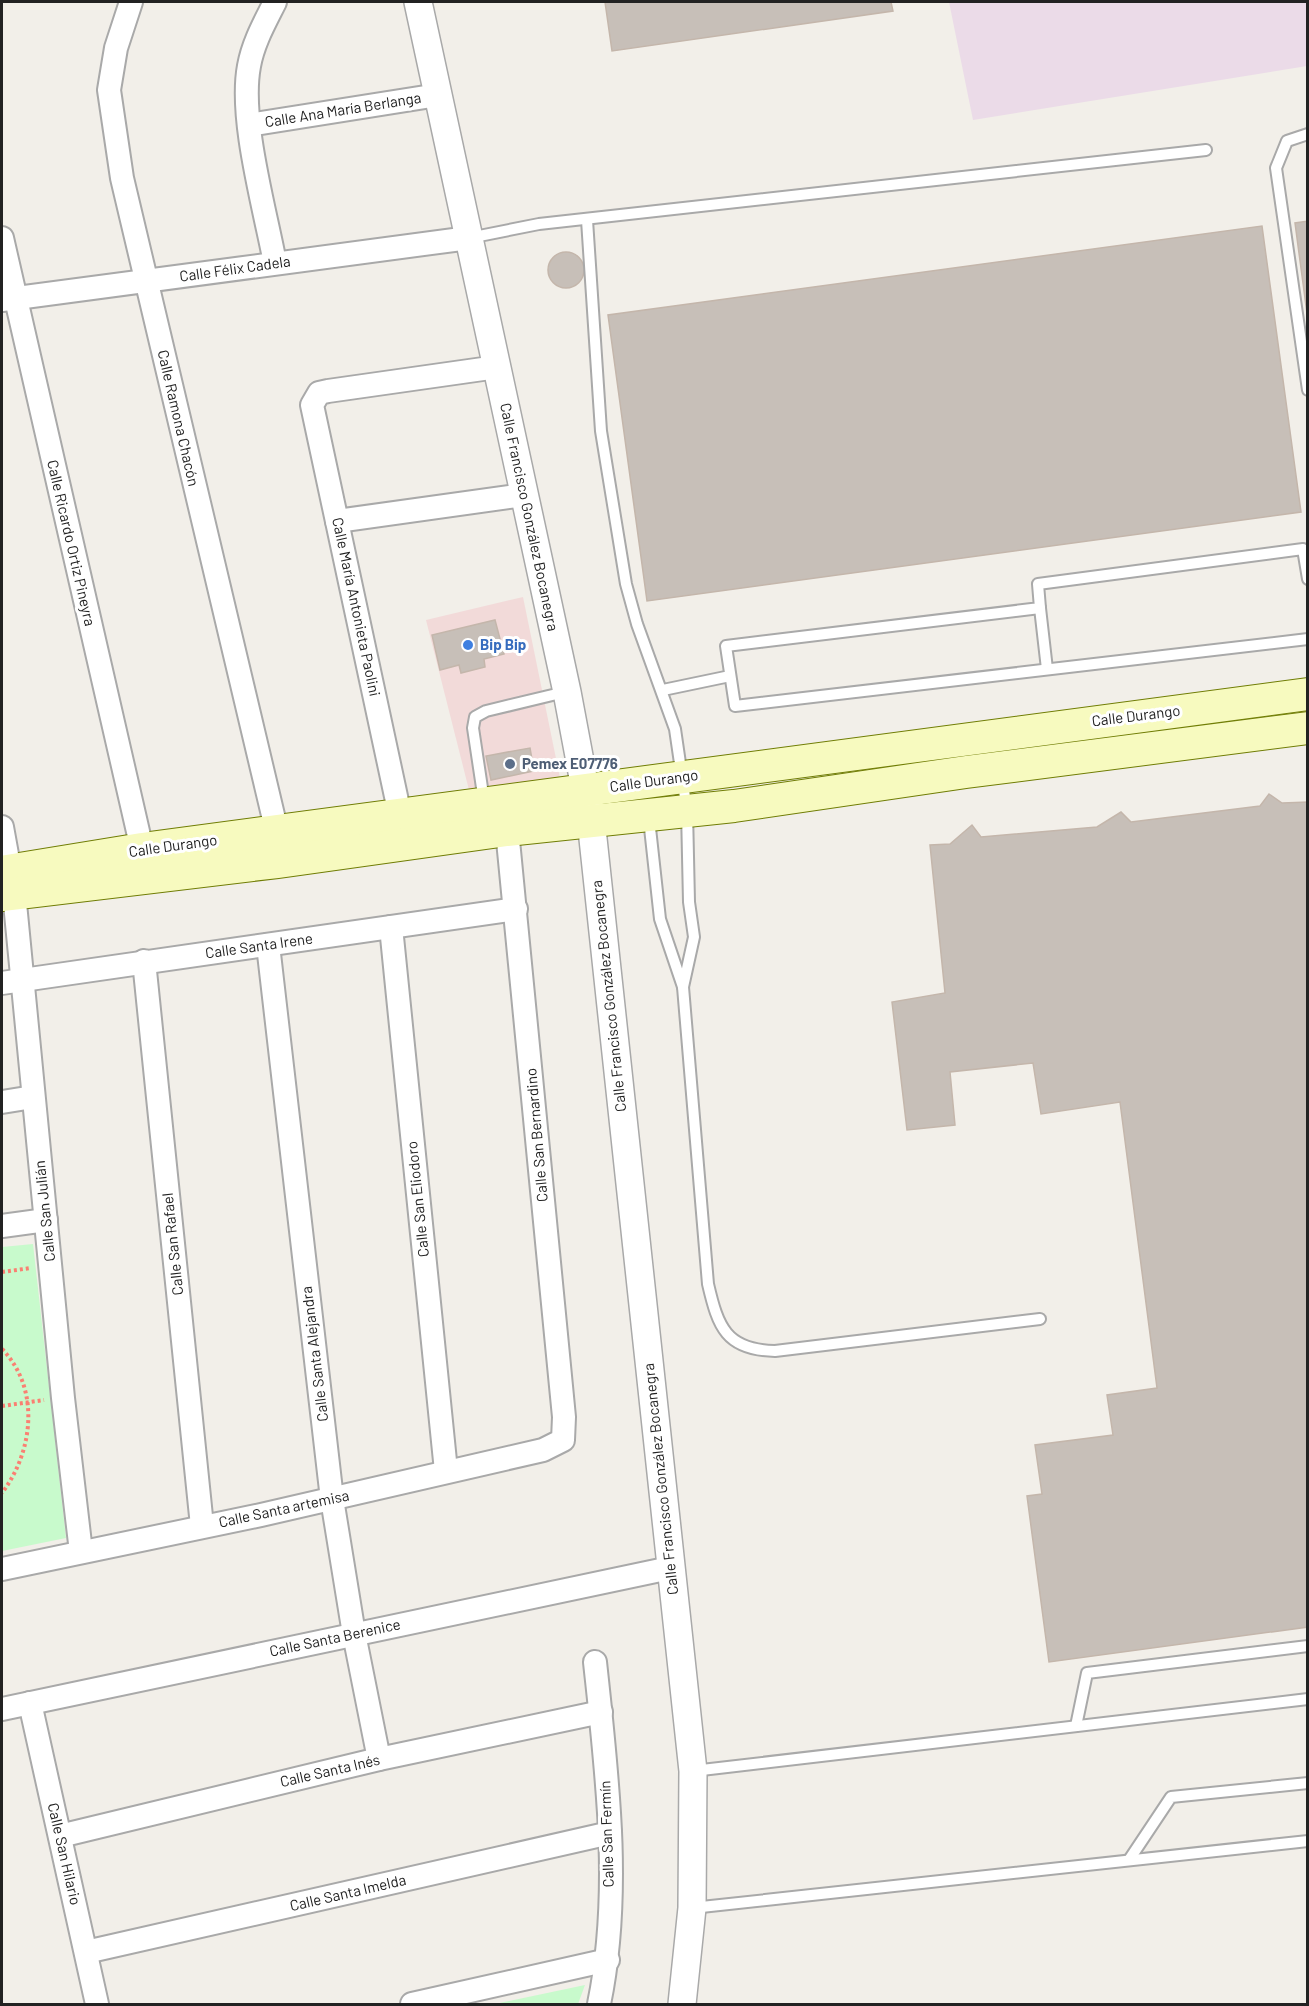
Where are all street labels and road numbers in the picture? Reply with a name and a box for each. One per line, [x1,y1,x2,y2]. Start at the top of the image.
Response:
street label: Calle Ana María Berlanga [263,88,422,130]
street label: Calle Félix Cadela [178,251,292,285]
street label: Calle Ramona Chacón [155,348,203,488]
street label: Calle Francisco González Bocanegra [497,401,563,633]
street label: Calle Ricardo Ortiz Pineyra [44,458,100,628]
street label: Calle María Antonieta Paolini [329,516,385,698]
street label: Calle Durango [1091,701,1181,729]
street label: Calle Durango [609,765,699,795]
street label: Calle Durango [128,830,218,860]
street label: Calle Francisco González Bocanegra [587,879,629,1113]
street label: Calle Santa Irene [204,929,314,961]
street label: Calle San Bernardino [521,1067,551,1203]
street label: Calle San Eliodoro [402,1140,432,1258]
street label: Calle San Julián [30,1160,58,1263]
street label: Calle San Rafael [158,1192,186,1296]
street label: Calle Santa Alejandra [297,1285,331,1423]
street label: Calle Francisco González Bocanegra [639,1362,681,1596]
street label: Calle Santa artemisa [217,1485,351,1531]
street label: Calle Santa Berenice [268,1614,402,1660]
street label: Calle Santa Inés [278,1750,382,1790]
street label: Calle San Fermín [595,1780,617,1888]
street label: Calle San Hilario [44,1801,85,1907]
street label: Calle Santa Imelda [288,1870,408,1914]

